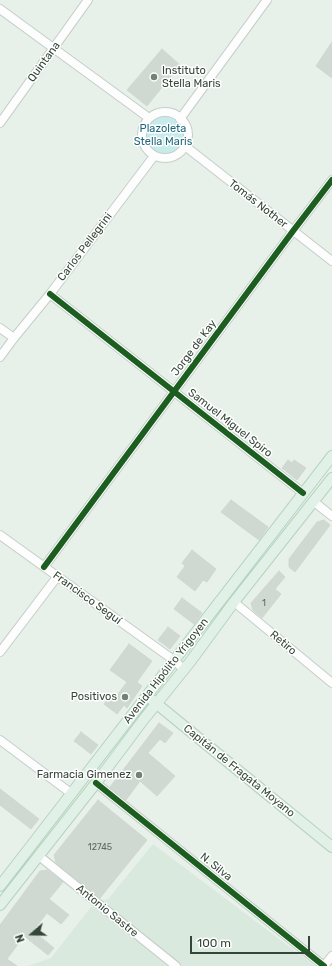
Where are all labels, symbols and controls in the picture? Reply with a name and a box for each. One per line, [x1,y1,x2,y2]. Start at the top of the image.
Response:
street label: Quintana [25,39,63,85]
place label: Instituto Stella Maris [162,64,221,90]
marker: Instituto Stella Maris [149,72,159,82]
park label: Plazoleta Stella Maris [134,122,192,148]
street label: Tomás Nother [226,177,290,231]
street label: Carlos Pellegrini [55,210,115,284]
street label: Jorge de Kay [169,317,219,379]
street label: Samuel Miguel Spiro [185,386,275,460]
street label: Francisco Seguí [50,569,124,627]
house number: 1 [262,598,266,608]
street label: Avenida Hipólito Yrigoyen [121,616,211,726]
street label: Retiro [267,628,299,658]
place label: Positivos [71,690,117,704]
marker: Positivos [120,692,130,702]
street label: Capitán de Fragata Moyano [181,722,297,820]
place label: Farmacia Gimenez [37,768,131,782]
marker: Farmacia Gimenez [134,770,144,780]
house number: 12745 [88,842,112,852]
street label: N. Silva [197,850,235,884]
street label: Antonio Sastre [73,882,141,940]
north arrow [12,914,52,954]
scale bar [192,928,312,954]
text: N [13,932,28,944]
text: 100 m [197,936,231,950]

